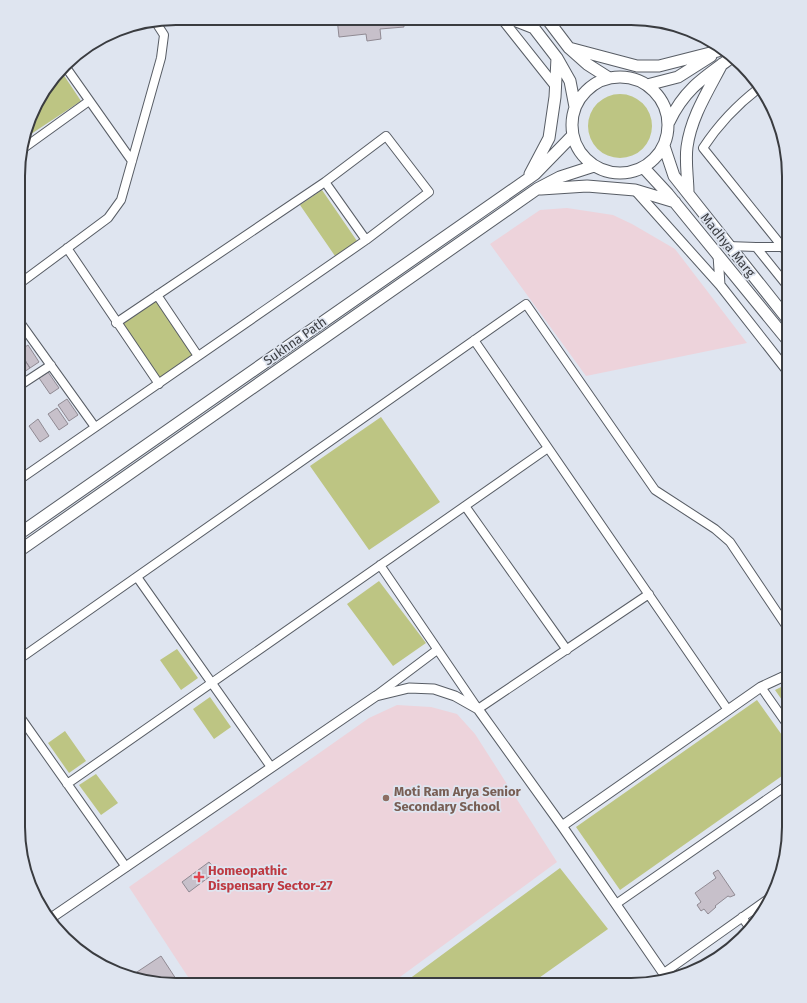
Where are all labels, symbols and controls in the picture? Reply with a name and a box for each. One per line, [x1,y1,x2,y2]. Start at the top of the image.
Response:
street label: Madhya Marg [698,210,759,280]
street label: Sukhna Path [261,314,329,368]
place label: Moti Ram Arya Senior Secondary School [394,784,522,814]
marker: Moti Ram Arya Senior Secondary School [381,793,391,803]
place label: Homeopathic Dispensary Sector-27 [208,863,333,893]
marker: Homeopathic Dispensary Sector-27 [193,871,205,883]

